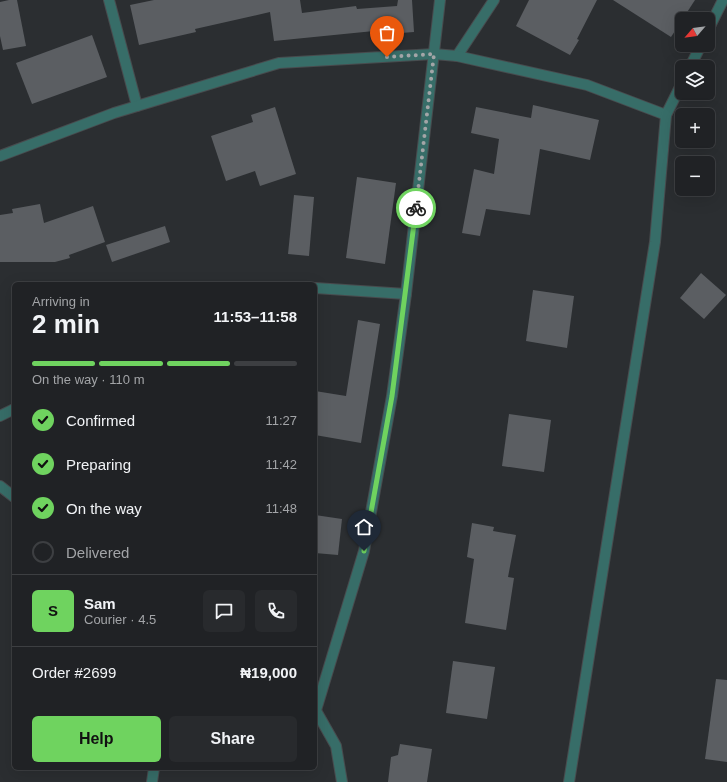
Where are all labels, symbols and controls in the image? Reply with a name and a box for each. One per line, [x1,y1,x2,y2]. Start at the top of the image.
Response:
north arrow [675,12,715,52]
map controls [675,12,715,196]
pin [370,16,404,57]
icon: bag [376,22,398,44]
button: layers [675,60,715,100]
button: + [675,108,715,148]
button: − [675,156,715,196]
courier [396,188,436,228]
icon: bike [405,197,427,219]
text: Arriving in [32,294,90,309]
text: 11:53–11:58 [214,308,297,325]
text: 2 min [32,309,100,339]
text: On the way · 110 m [32,372,144,387]
icon: check [32,409,54,431]
text: Confirmed [66,412,135,429]
text: 11:27 [265,413,297,428]
icon: check [32,453,54,475]
text: Preparing [66,456,131,473]
text: 11:42 [265,457,297,472]
icon: check [32,497,54,519]
text: On the way [66,500,142,517]
text: 11:48 [265,501,297,516]
pin [347,510,381,551]
icon: home [353,516,375,538]
text: Delivered [66,544,129,561]
button: chat [203,590,245,632]
button: phone [255,590,297,632]
text: Sam [84,595,116,612]
text: S [48,602,58,619]
text: Courier · 4.5 [84,612,156,627]
text: Order #2699 [32,664,116,681]
text: ₦19,000 [240,664,297,681]
button: Help [32,716,161,762]
button: Share [169,716,297,762]

